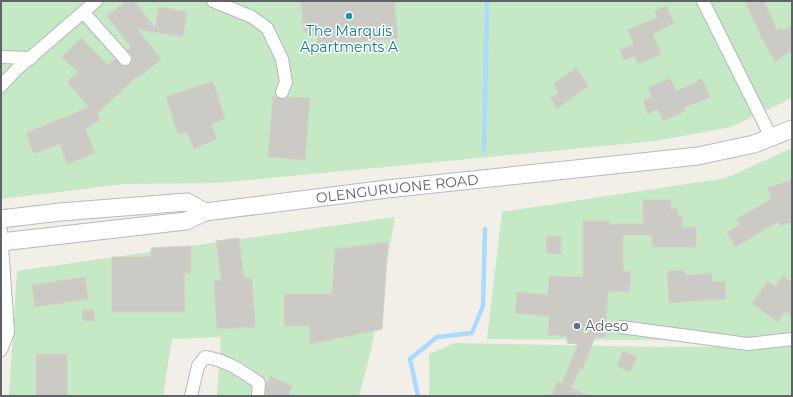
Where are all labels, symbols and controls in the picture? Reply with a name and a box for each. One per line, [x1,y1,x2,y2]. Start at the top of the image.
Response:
marker: The Marquis Apartments A [344,11,354,21]
place label: The Marquis Apartments A [300,22,399,56]
street label: OLENGURUONE ROAD [315,170,479,207]
place label: Adeso [585,317,629,335]
marker: Adeso [572,321,582,331]

